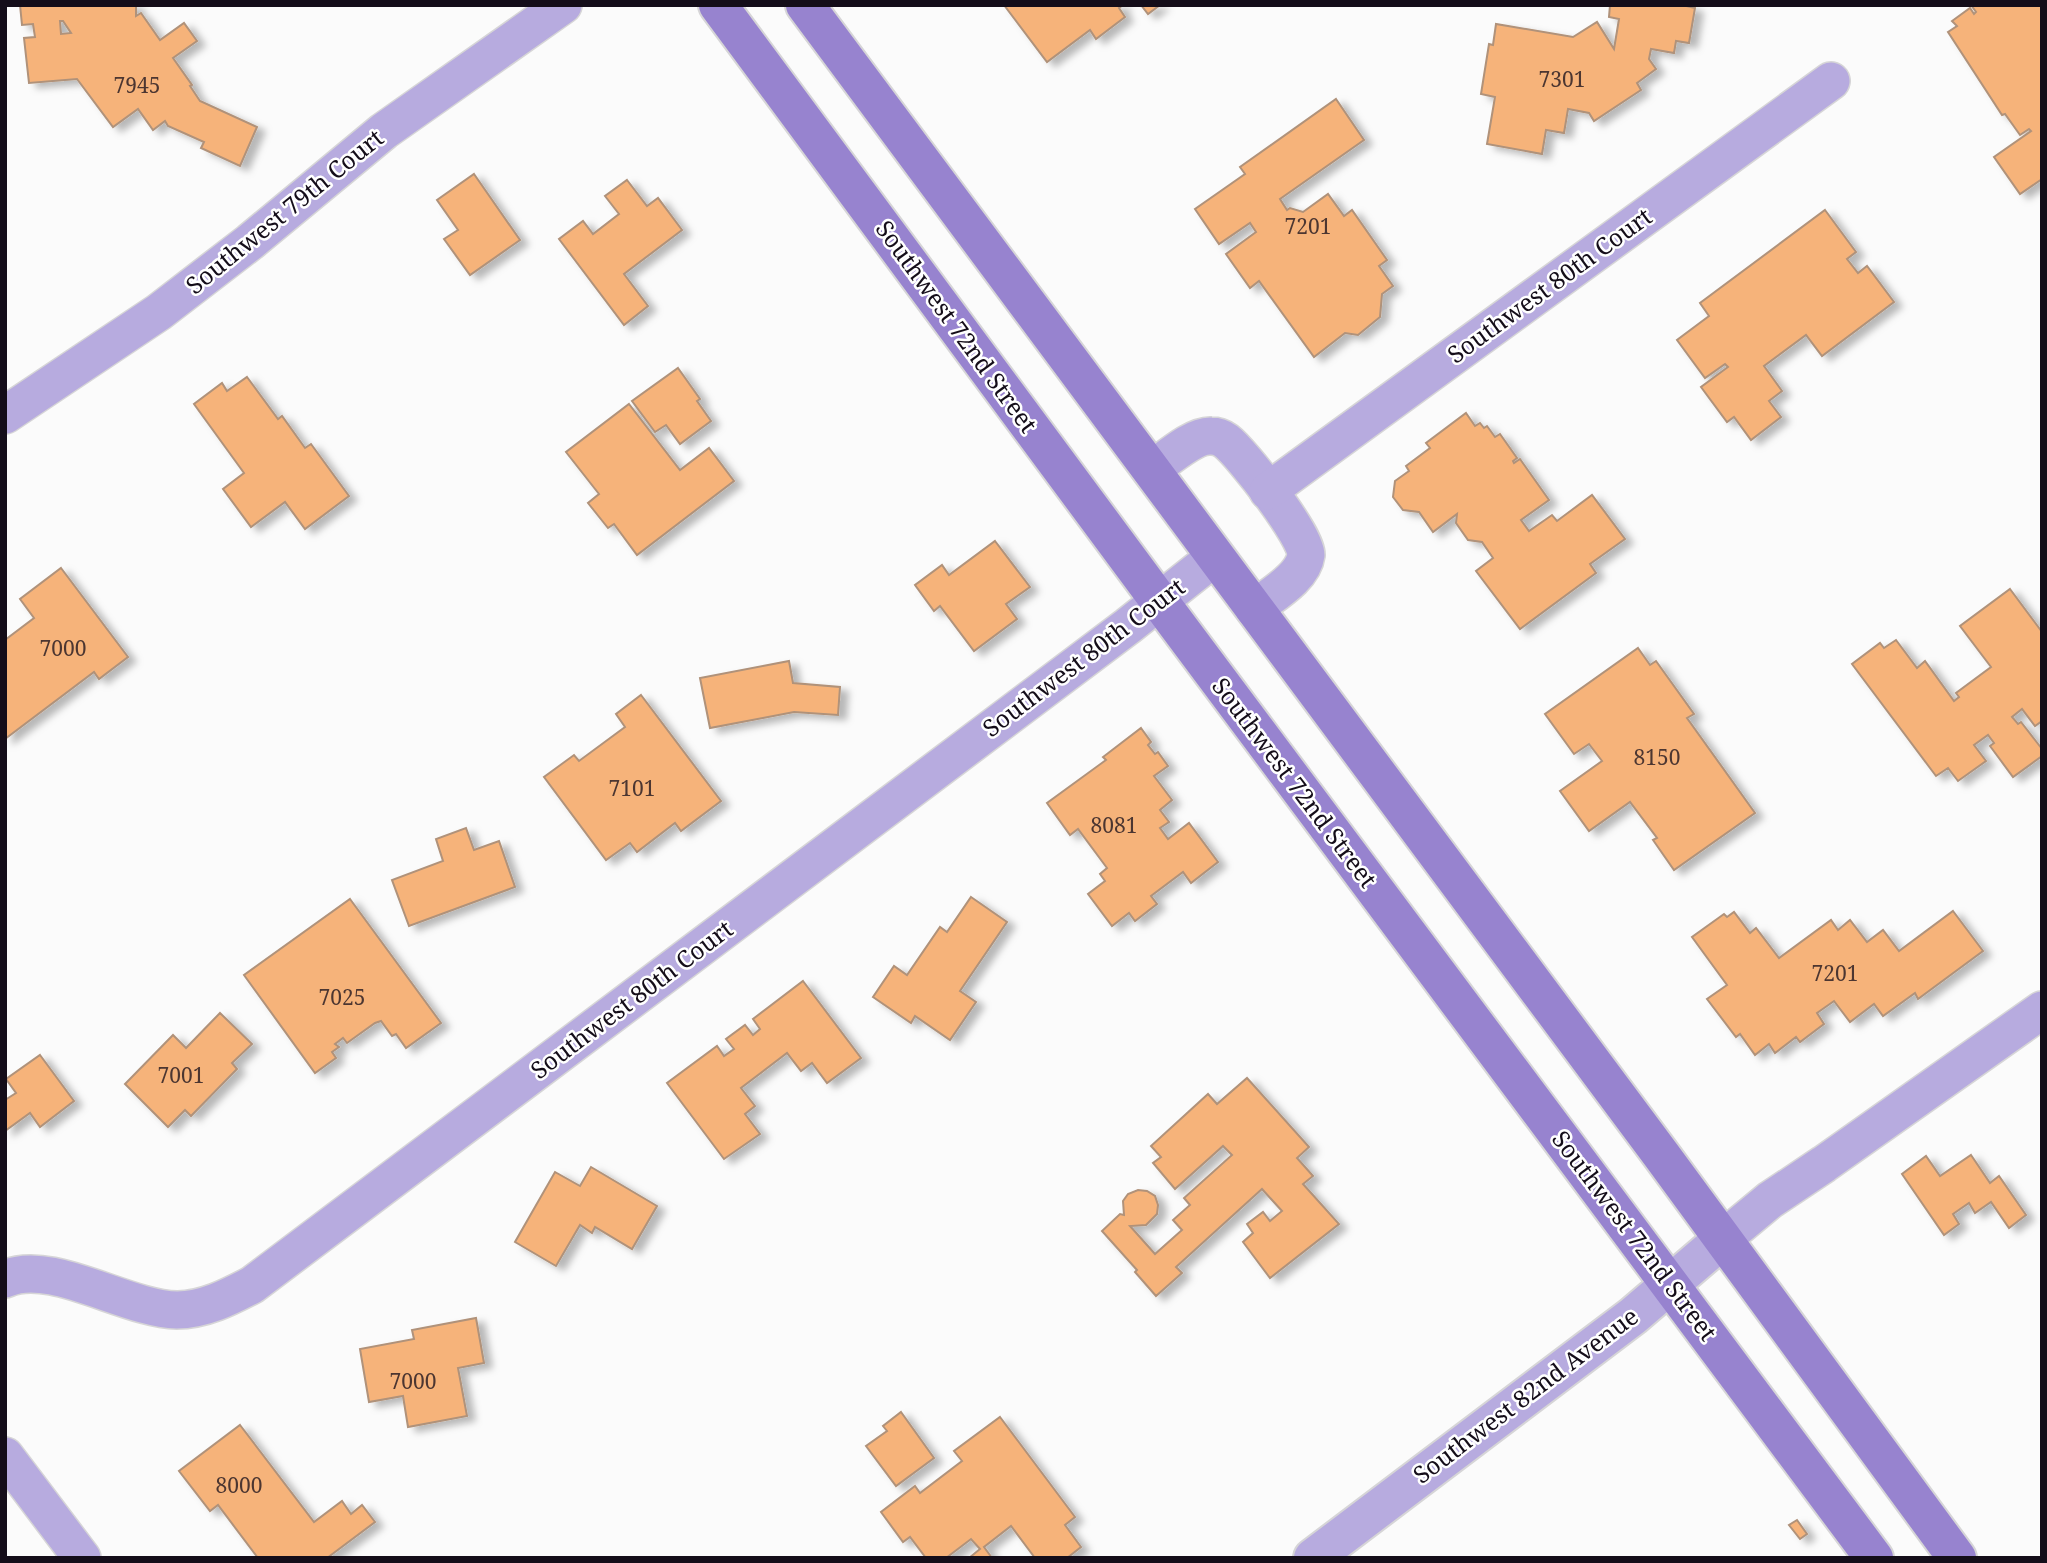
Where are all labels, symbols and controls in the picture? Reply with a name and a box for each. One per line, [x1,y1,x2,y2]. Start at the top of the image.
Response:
house number: 7301 [1539,65,1585,93]
house number: 7945 [114,71,160,99]
street label: Southwest 79th Court [178,121,390,301]
street label: Southwest 80th Court [1440,199,1658,370]
house number: 7201 [1285,212,1331,240]
street label: Southwest 72nd Street [869,213,1046,439]
street label: Southwest 80th Court [975,570,1191,744]
house number: 7000 [40,634,86,662]
street label: Southwest 72nd Street [1205,670,1385,894]
house number: 8150 [1634,743,1680,771]
house number: 7101 [609,774,655,802]
house number: 8081 [1091,811,1137,839]
street label: Southwest 80th Court [523,912,739,1086]
house number: 7201 [1812,959,1858,987]
house number: 7025 [319,983,365,1011]
house number: 7001 [158,1061,204,1089]
street label: Southwest 72nd Street [1545,1123,1725,1347]
street label: Southwest 82nd Avenue [1406,1299,1644,1490]
house number: 7000 [390,1367,436,1395]
house number: 8000 [216,1471,262,1499]

